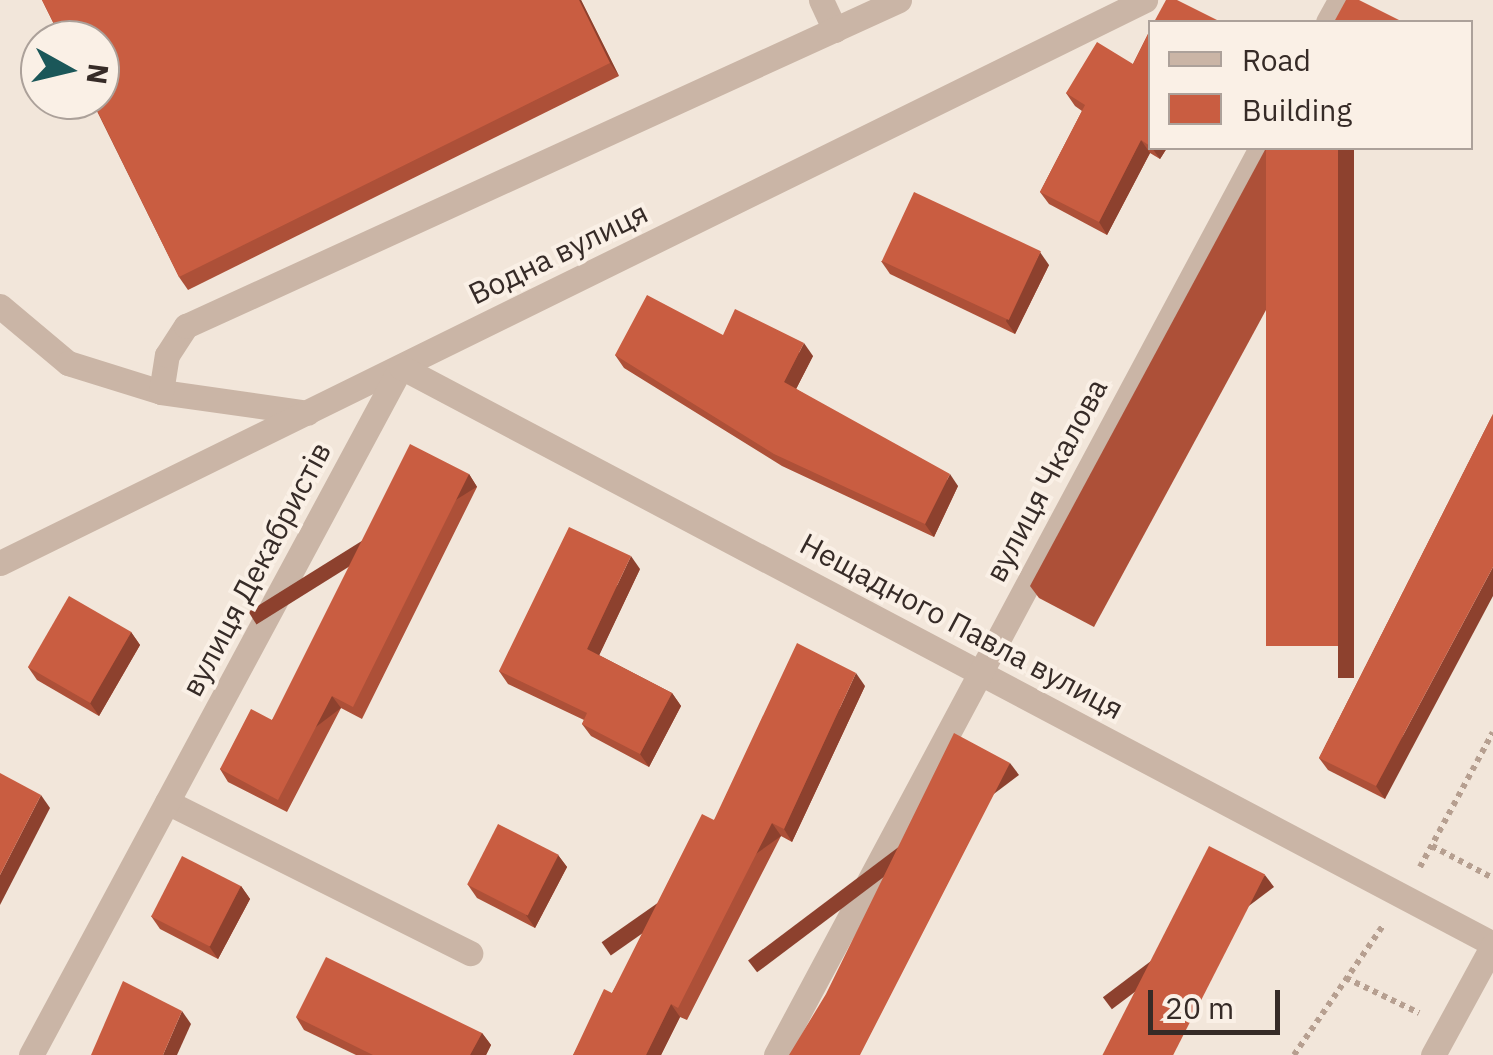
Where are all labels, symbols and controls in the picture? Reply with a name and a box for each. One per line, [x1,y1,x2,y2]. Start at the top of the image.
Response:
north arrow [20,20,120,120]
legend [1148,20,1473,150]
text: Road [1242,40,1311,79]
text: N [78,61,118,87]
text: Building [1242,90,1352,129]
street label: Водна вулиця [463,194,653,312]
street label: вулиця Чкалова [977,372,1115,588]
street label: вулиця Декабристів [174,436,338,702]
street label: Нещадного Павла вулиця [794,525,1130,727]
scale bar [1153,970,1286,1032]
text: 20 m [1165,988,1234,1027]

